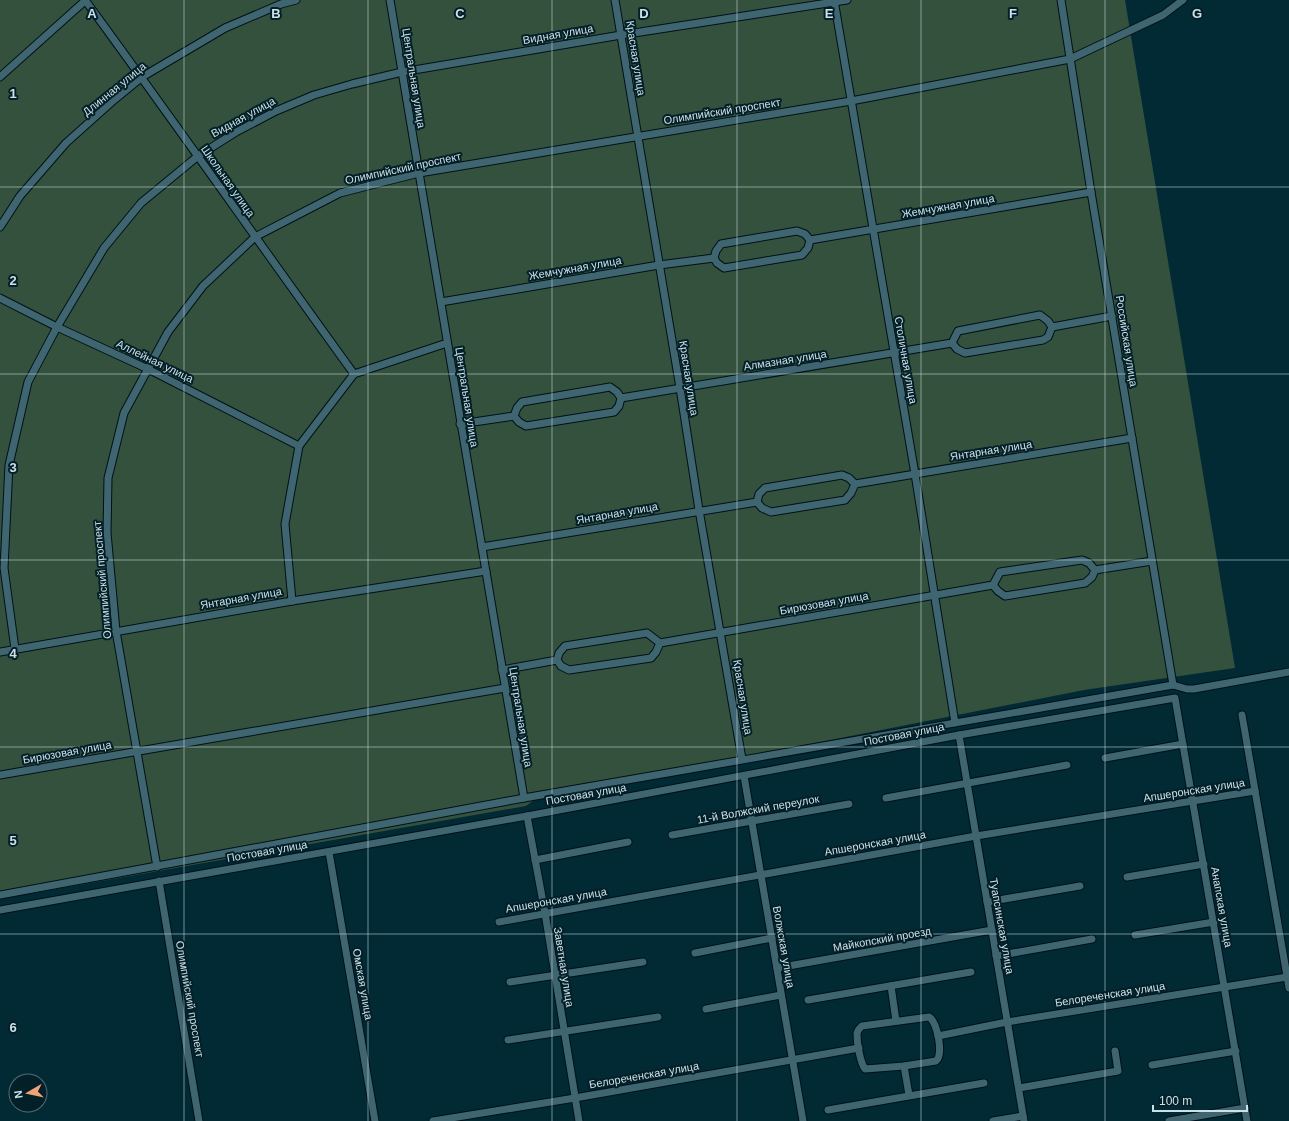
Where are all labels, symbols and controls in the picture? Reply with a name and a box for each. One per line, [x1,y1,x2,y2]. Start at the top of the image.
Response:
text: A [87,6,97,21]
text: B [271,6,281,21]
text: C [455,6,465,21]
text: D [639,6,649,21]
text: E [825,6,834,21]
text: F [1009,6,1017,21]
text: G [1192,6,1202,21]
street label: Красная улица [624,20,648,97]
street label: Видная улица [522,22,595,46]
street label: Центральная улица [400,27,428,130]
street label: Длинная улица [80,59,149,118]
text: 1 [9,86,17,101]
street label: Видная улица [209,94,278,140]
street label: Олимпийский проспект [663,96,781,126]
street label: Школьная улица [199,143,258,220]
street label: Олимпийский проспект [344,150,462,186]
street label: Жемчужная улица [901,192,996,220]
street label: Жемчужная улица [528,254,623,282]
text: 2 [9,273,17,288]
street label: Российская улица [1114,295,1140,388]
street label: Столичная улица [892,315,920,405]
street label: Аллейная улица [115,337,196,385]
street label: Красная улица [677,340,701,417]
street label: Центральная улица [453,346,481,449]
street label: Алмазная улица [743,347,828,372]
street label: Янтарная улица [949,437,1034,462]
text: 3 [9,460,17,475]
street label: Янтарная улица [575,500,660,526]
street label: Олимпийский проспект [91,521,113,639]
street label: Янтарная улица [199,585,284,611]
street label: Бирюзовая улица [779,589,870,617]
text: 4 [9,646,17,661]
street label: Красная улица [731,659,755,736]
street label: Центральная улица [507,666,535,769]
street label: Постовая улица [863,720,946,748]
street label: Бирюзовая улица [22,738,113,766]
street label: Апшеронская улица [1142,776,1246,804]
street label: Постовая улица [545,781,628,807]
street label: 11-й Волжский переулок [696,792,820,826]
street label: Апшеронская улица [823,828,927,858]
text: 5 [9,833,17,848]
street label: Постовая улица [226,838,309,864]
street label: Анапская улица [1209,866,1235,949]
street label: Туапсинская улица [988,877,1017,976]
street label: Апшеронская улица [504,885,608,915]
street label: Волжская улица [771,905,797,990]
street label: Майкопский проезд [832,924,933,954]
street label: Заветная улица [552,926,576,1009]
street label: Олимпийский проспект [174,940,206,1058]
street label: Омская улица [351,947,375,1021]
street label: Белореченская улица [1054,979,1167,1009]
text: 6 [9,1020,17,1035]
street label: Белореченская улица [588,1059,701,1091]
north arrow [8,1073,48,1113]
scale bar [1153,1087,1247,1113]
text: N [12,1090,25,1099]
text: 100 m [1159,1094,1192,1108]

